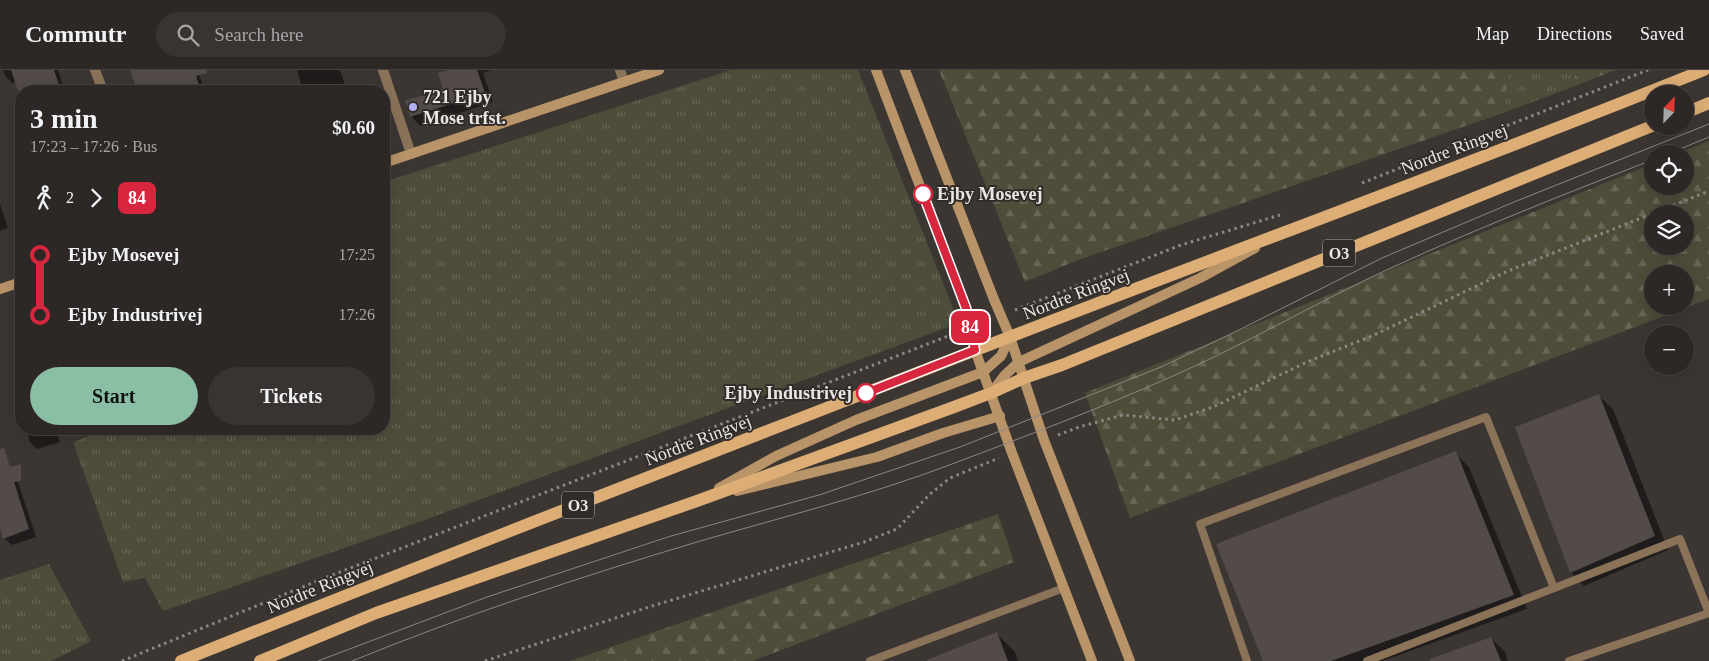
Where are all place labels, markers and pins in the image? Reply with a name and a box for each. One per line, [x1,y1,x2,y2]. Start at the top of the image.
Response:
place label: 721 Ejby Mose trfst. [423,87,506,128]
marker: 721 Ejby Mose trfst. [407,101,419,113]
marker: Ejby Mosevej [913,184,933,204]
place label: Ejby Mosevej [937,184,1042,204]
place label: Ejby Industrivej [724,383,852,403]
marker: Ejby Industrivej [856,383,876,403]

